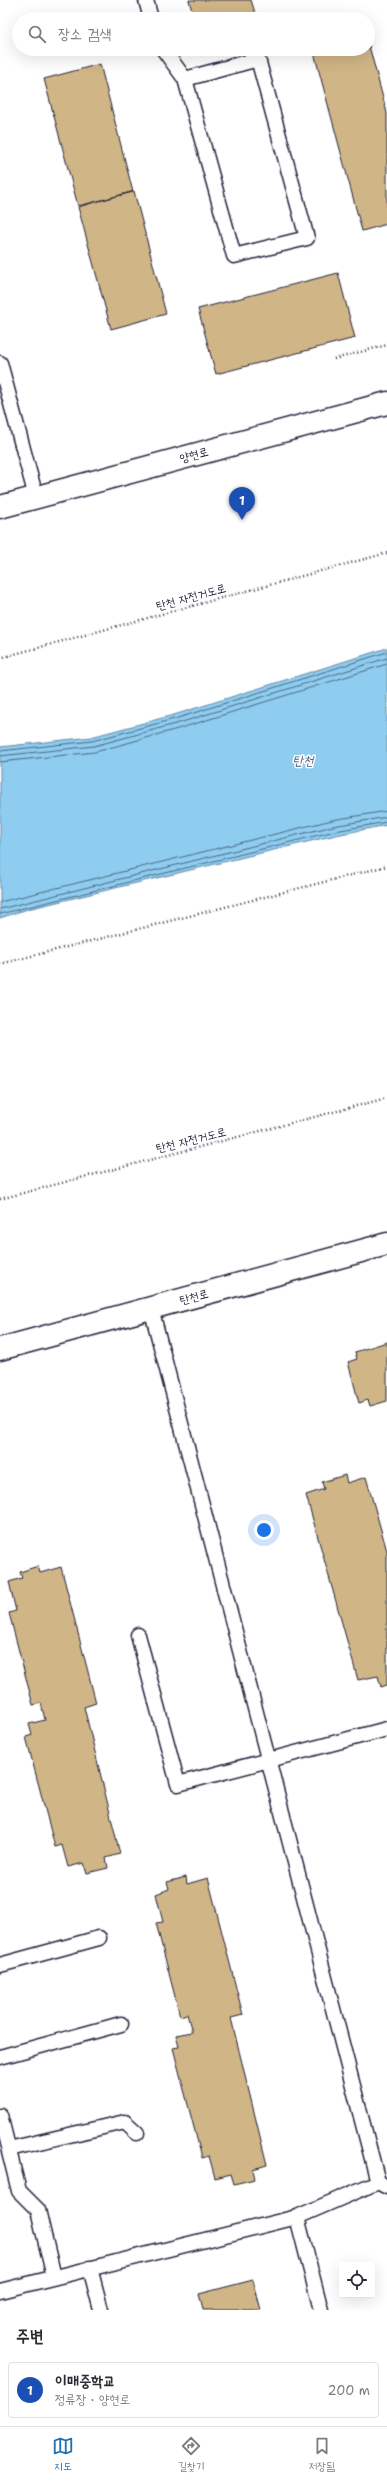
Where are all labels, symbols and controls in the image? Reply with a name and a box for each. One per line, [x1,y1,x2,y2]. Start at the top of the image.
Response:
search box [12,12,375,56]
icon: search [26,23,48,45]
text: 장소 검색 [58,24,111,44]
street label: 양현로 [178,444,210,466]
pin: 1 [229,487,255,520]
street label: 탄천 자전거도로 [154,580,228,614]
water label: 탄천 [293,752,315,769]
street label: 탄천 자전거도로 [154,1124,228,1156]
street label: 탄천로 [178,1286,210,1308]
your location [254,1520,274,1540]
map controls [339,2262,375,2298]
button: locate [339,2262,375,2298]
text: 주변 [16,2325,43,2347]
text: 이매중학교 [55,2371,115,2391]
text: 1 [27,2382,33,2399]
text: 200 m [328,2382,370,2399]
text: 정류장 · 양현로 [55,2391,130,2408]
tab: 지도 [52,2435,74,2474]
tab: 길찾기 [178,2435,204,2474]
tab: 저장됨 [308,2435,335,2474]

